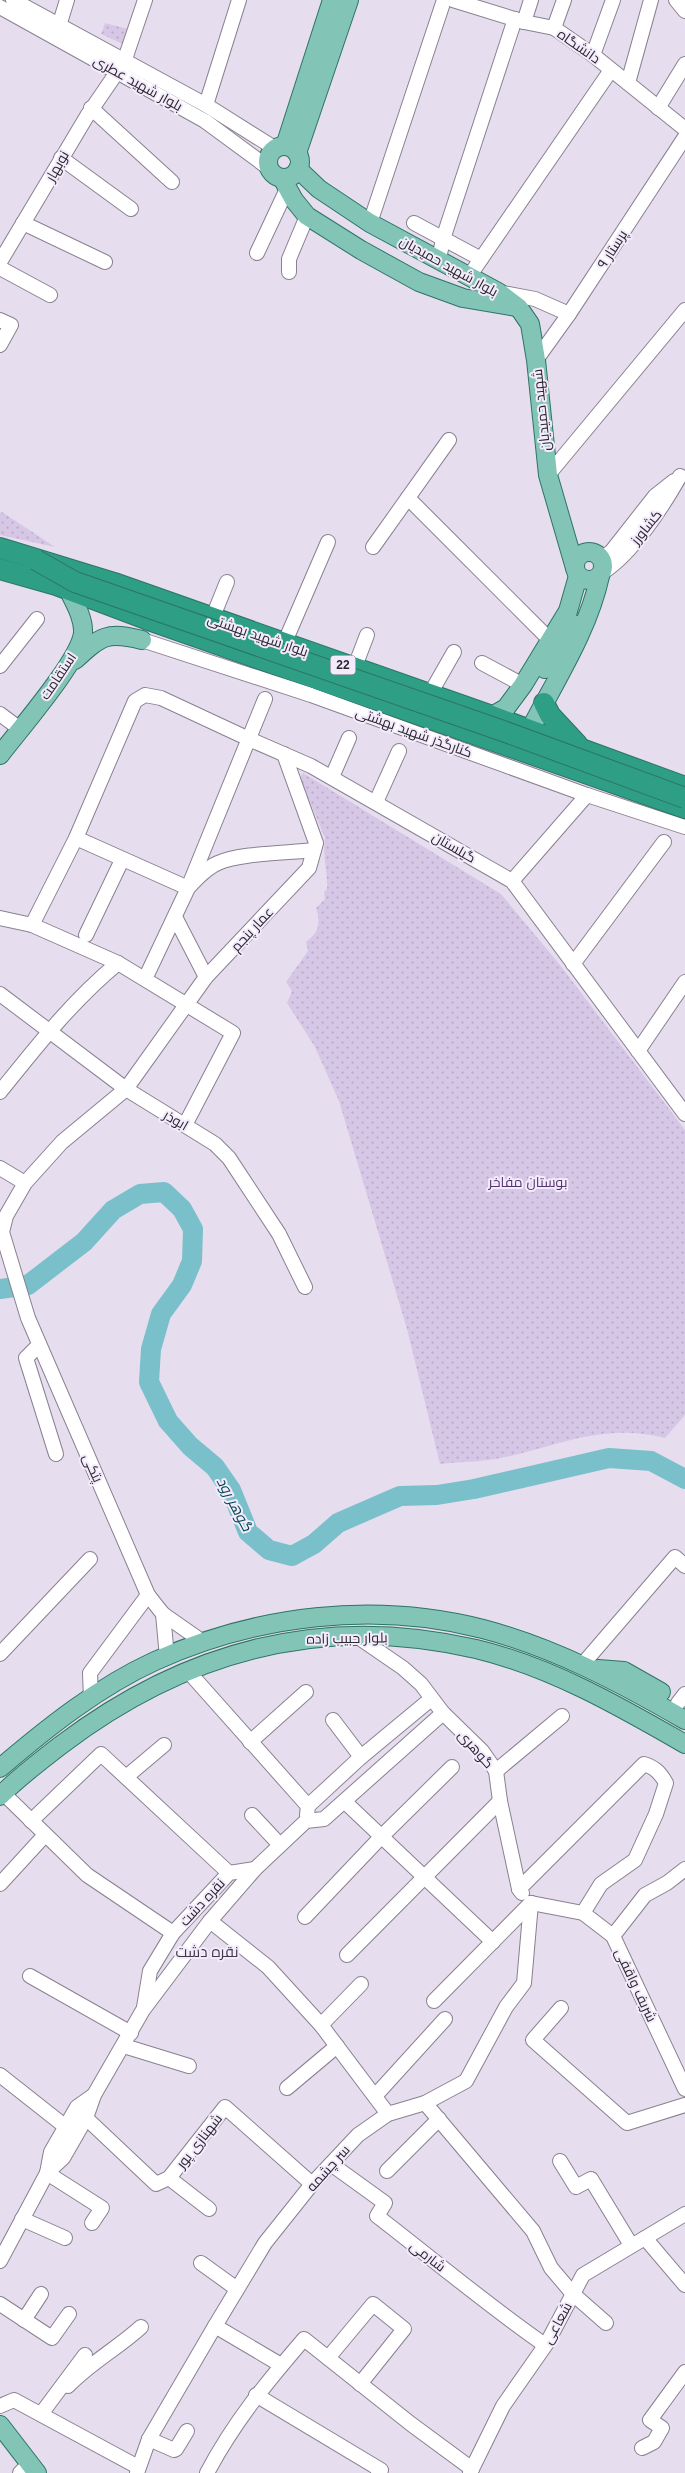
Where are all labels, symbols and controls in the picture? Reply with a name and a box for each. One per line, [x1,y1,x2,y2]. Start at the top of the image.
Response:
street label: دانشگاه [555,26,603,66]
street label: بلوار شهید عطری [91,52,185,114]
street label: نوبهار [41,148,72,185]
street label: پرستار ۹ [594,227,632,272]
street label: بلوار شهید حمیدیان [397,232,501,300]
street label: شهید حمیدیان [529,368,553,452]
street label: کشاورز [627,506,665,548]
street label: بلوار شهید بهشتی [206,610,310,660]
street label: استقامت [37,650,79,702]
road number: 22 [330,656,356,674]
street label: کنارگذر شهید بهشتی [353,703,475,761]
street label: گیلستان [429,828,479,866]
street label: عمار پنجم [227,903,278,956]
street label: ابوذر [160,1106,191,1133]
park label: بوستان مفاخر [488,1174,567,1190]
street label: پتکی [78,1451,106,1486]
water label: گوهر رود [213,1474,257,1535]
street label: بلوار حبیب زاده [306,1629,388,1647]
street label: گوهری [455,1727,497,1771]
street label: نقره دشت [176,1875,228,1929]
district label: نقره دشت [176,1943,238,1961]
street label: شریف واقفی [612,1946,660,2024]
street label: شهنازی پور [172,2111,227,2173]
street label: سر چشمه [303,2142,354,2196]
street label: شارمی [407,2237,449,2275]
street label: شعاعی [539,2299,575,2347]

